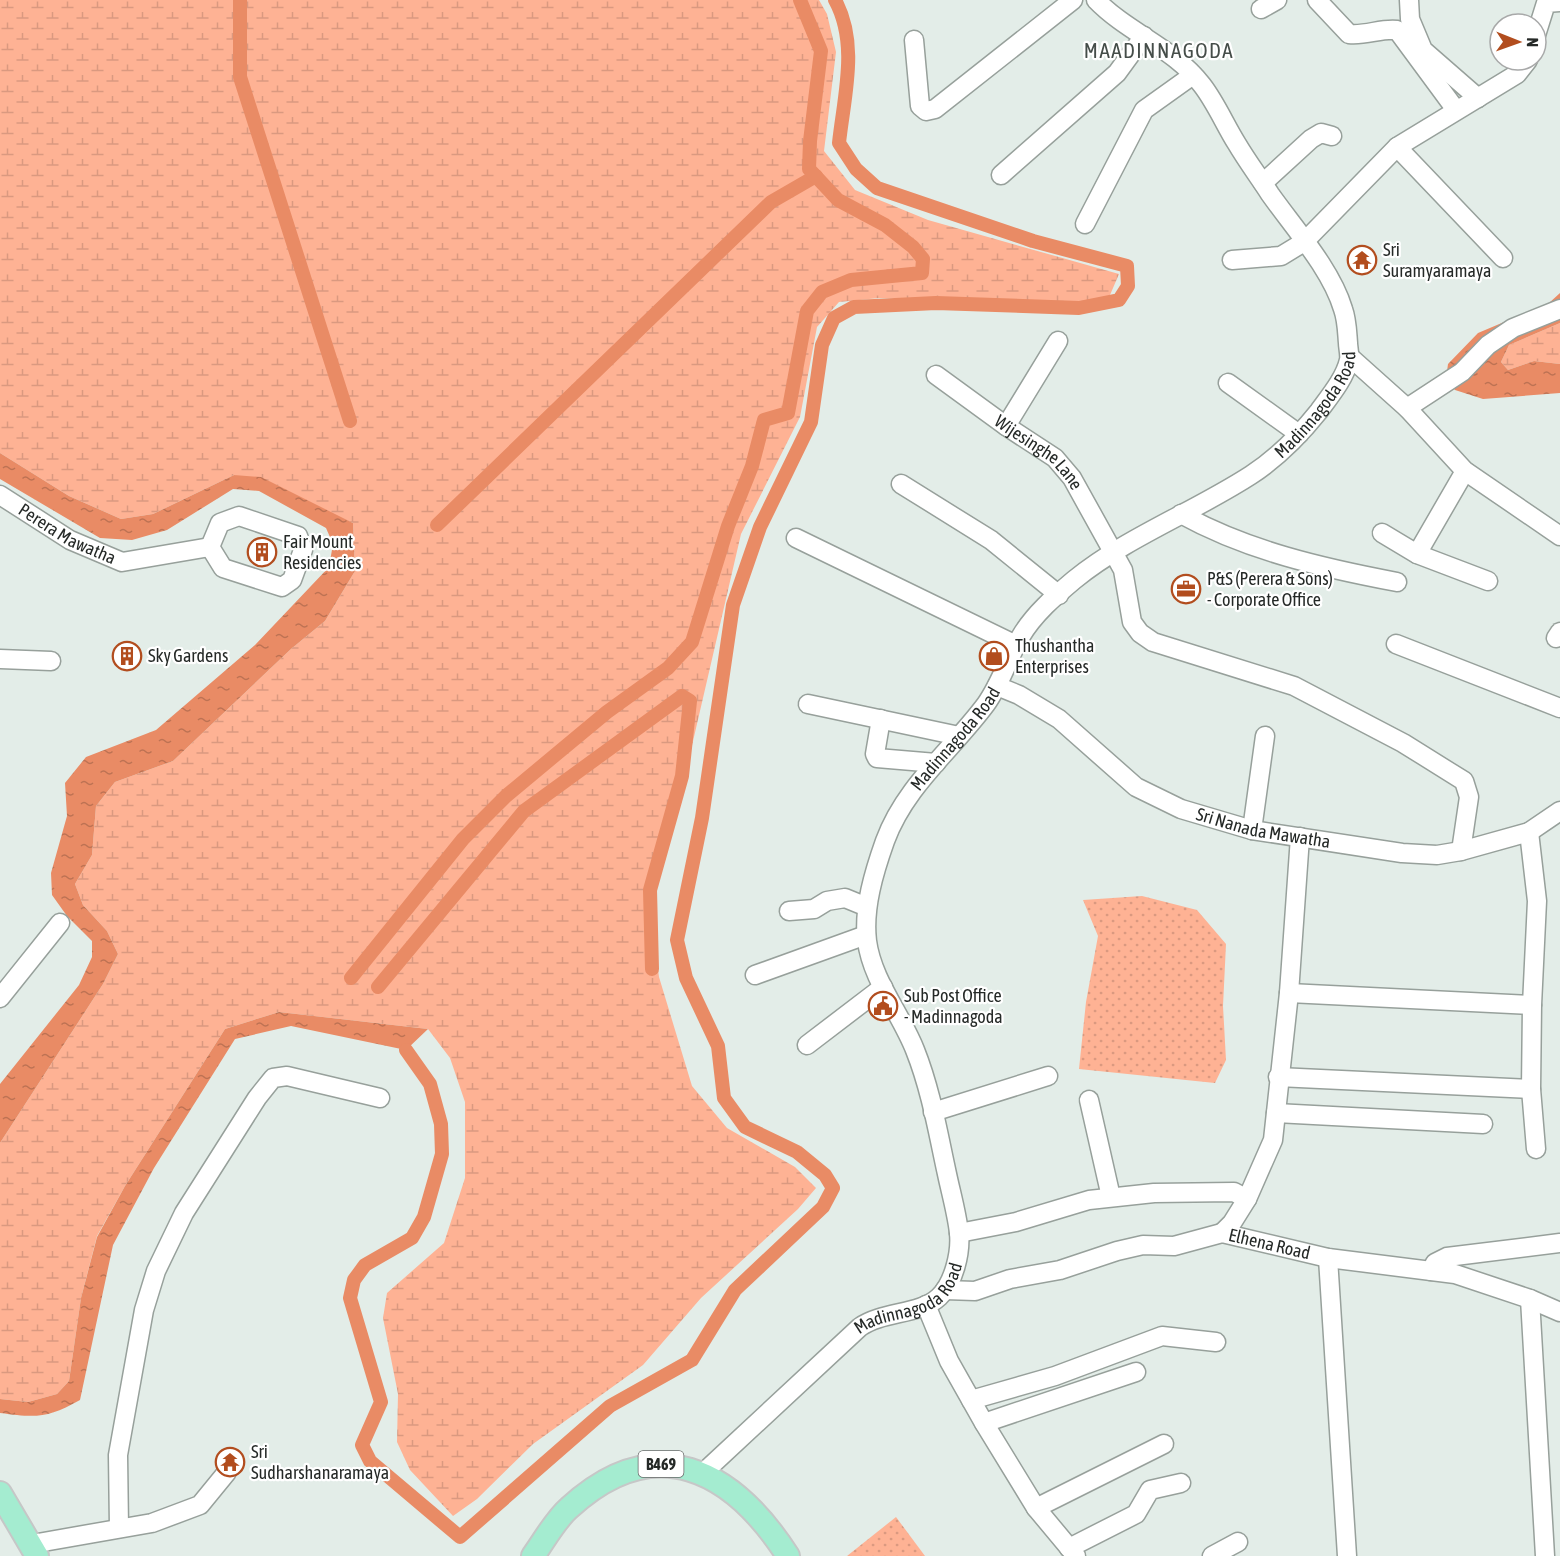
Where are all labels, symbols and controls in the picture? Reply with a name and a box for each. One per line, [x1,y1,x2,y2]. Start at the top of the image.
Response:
north arrow [1488,12,1548,72]
text: N [1524,37,1542,47]
district label: MAADINNAGODA [1084,38,1234,62]
place label: Sri Suramyaramaya [1383,239,1491,281]
temple icon: Sri Suramyaramaya [1346,244,1378,276]
street label: Madinnagoda Road [1270,351,1359,462]
street label: Wijesinghe Lane [991,410,1087,493]
street label: Perera Mawatha [15,499,119,568]
place label: Fair Mount Residencies [283,531,361,573]
building icon: Fair Mount Residencies [246,536,278,568]
place label: P&S (Perera & Sons) - Corporate Office [1207,568,1333,610]
office icon: P&S (Perera & Sons) - Corporate Office [1170,573,1202,605]
place label: Thushantha Enterprises [1015,635,1094,677]
building icon: Sky Gardens [111,640,143,672]
shop icon: Thushantha Enterprises [978,640,1010,672]
place label: Sky Gardens [148,645,228,666]
street label: Madinnagoda Road [906,683,1004,795]
street label: Sri Nanada Mawatha [1194,803,1332,852]
place label: Sub Post Office - Madinnagoda [904,985,1003,1027]
public building icon: Sub Post Office - Madinnagoda [867,990,899,1022]
street label: Elhena Road [1227,1224,1312,1263]
street label: Madinnagoda Road [850,1260,966,1338]
place label: Sri Sudharshanaramaya [251,1441,389,1483]
temple icon: Sri Sudharshanaramaya [214,1446,246,1478]
road number: B469 [638,1451,684,1477]

